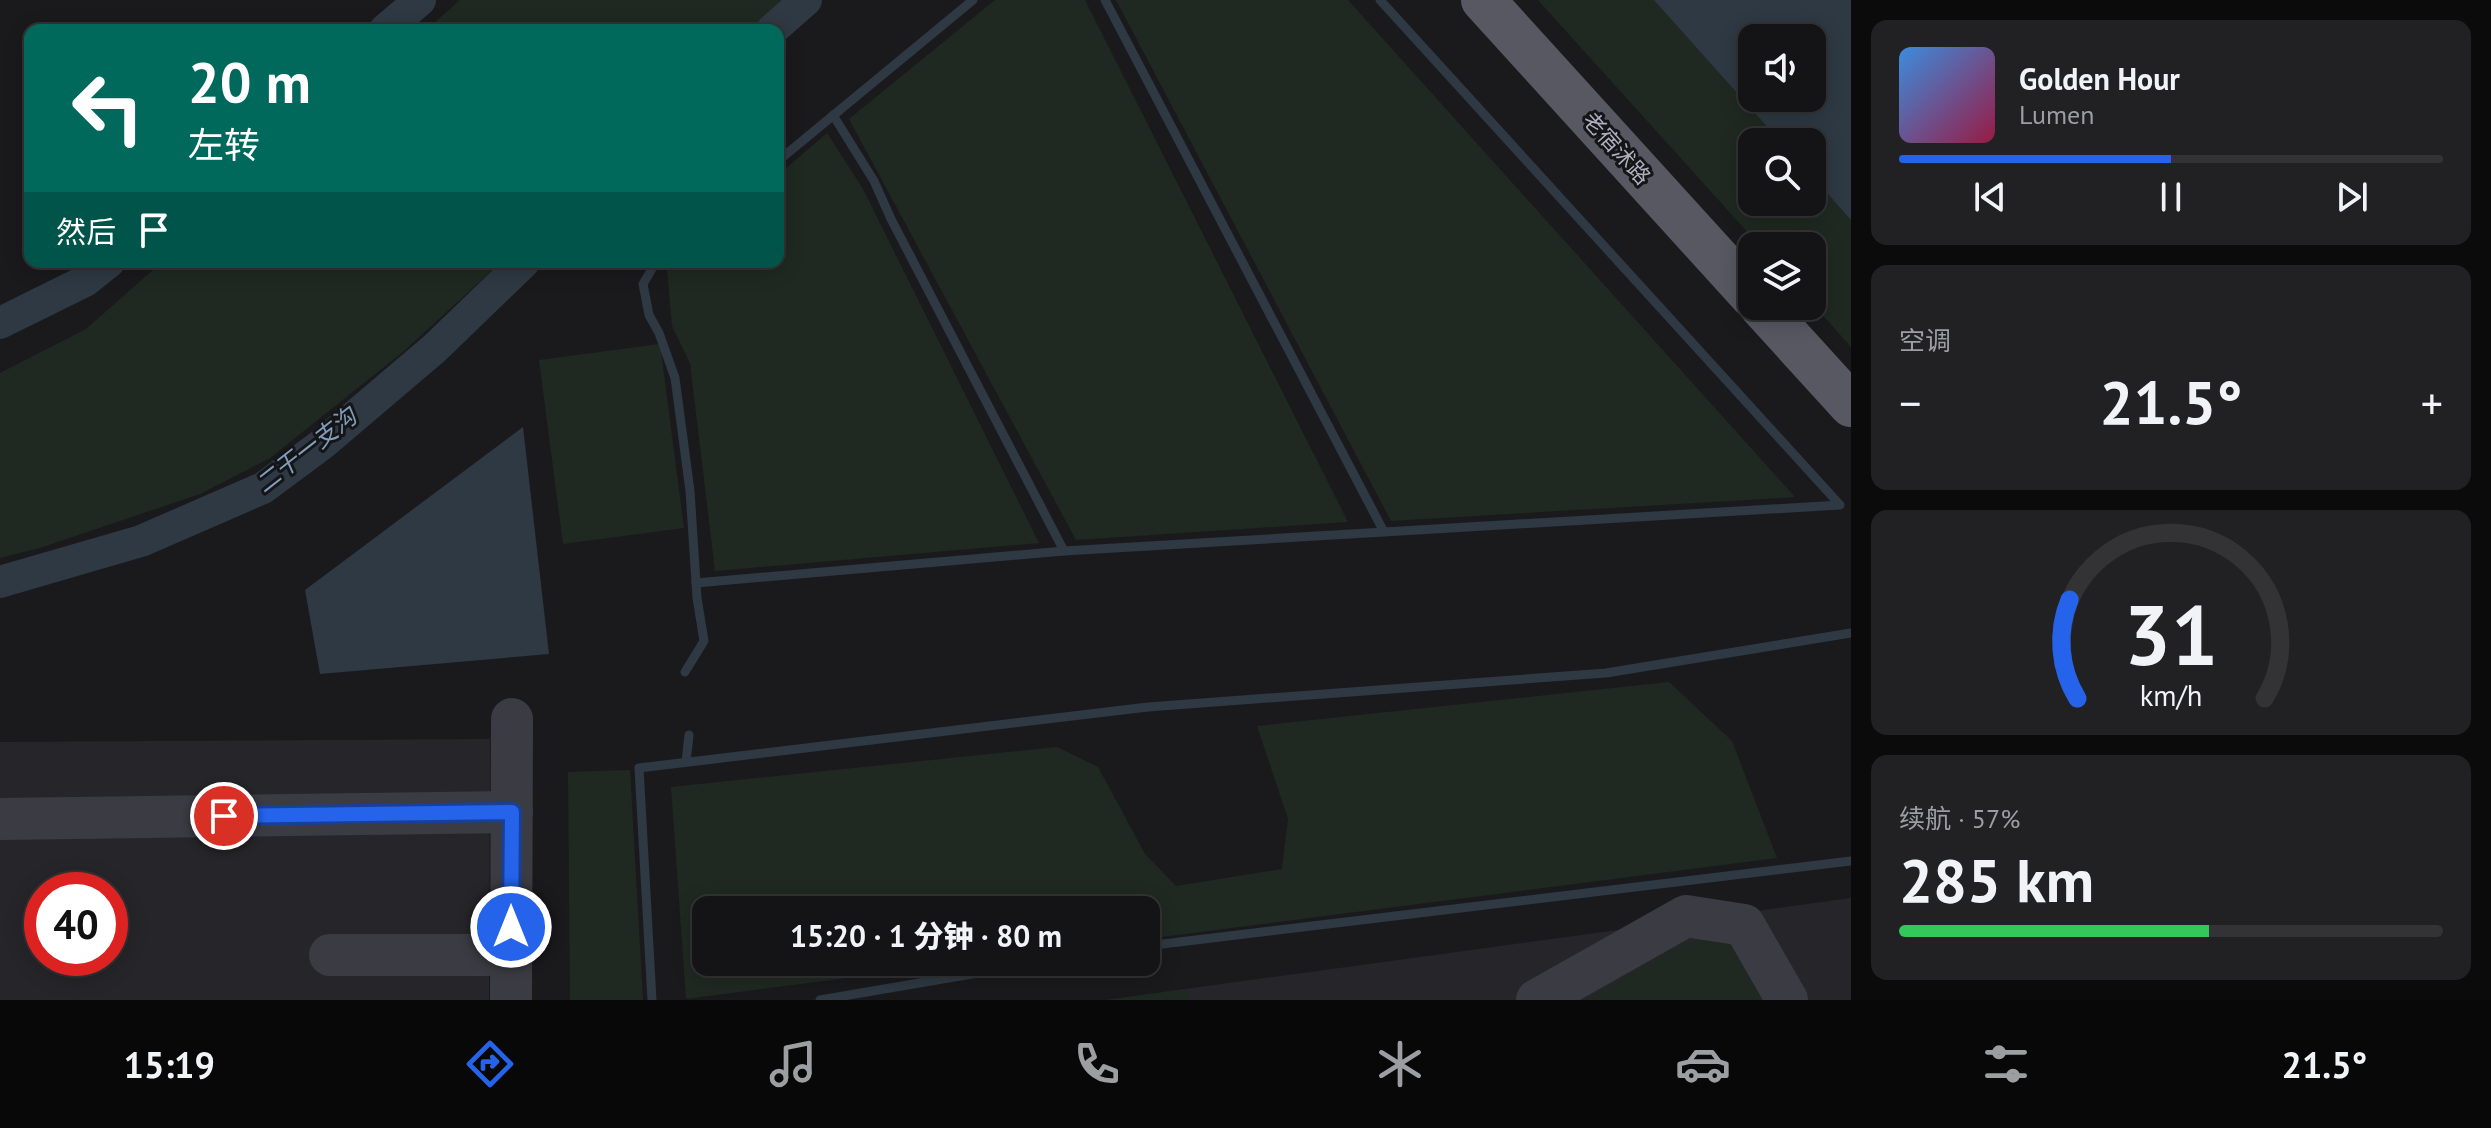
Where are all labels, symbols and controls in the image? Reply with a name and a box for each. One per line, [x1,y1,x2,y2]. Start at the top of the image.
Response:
map controls [1738,24,1826,320]
button: sound [1738,24,1826,112]
text: 20 m [188,46,311,118]
icon: left [56,56,160,160]
text: Golden Hour [2019,59,2180,98]
text: Lumen [2019,98,2094,131]
street label: 老宿沭路 [1577,106,1657,190]
text: 左转 [188,121,260,168]
button: search [1738,128,1826,216]
icon: previous [1968,175,2012,219]
icon: pause [2149,175,2193,219]
icon: next [2330,175,2374,219]
icon: arrive [132,208,176,252]
text: 然后 [56,212,116,251]
button: layers [1738,232,1826,320]
text: 空调 [1899,324,1951,357]
text: 21.5° [2099,363,2243,441]
text: − [1899,374,1921,431]
text: + [2421,374,2443,431]
water label: 二干一支沟 [249,399,365,499]
text: 31 [2124,579,2218,687]
text: km/h [2140,677,2202,714]
pin [190,782,258,850]
icon: arrive [202,794,246,838]
text: 续航 · 57% [1899,802,2020,835]
text: 285 km [1899,841,2094,919]
speed limit sign: 40 [24,872,128,976]
position arrow [469,885,553,969]
text: 15:20 · 1 分钟 · 80 m [790,916,1062,955]
icon: directions [462,1036,518,1092]
icon: music [765,1036,821,1092]
icon: phone [1069,1036,1125,1092]
icon: climate [1372,1036,1428,1092]
icon: car [1675,1036,1731,1092]
icon: filters [1978,1036,2034,1092]
text: 15:19 [124,1041,215,1088]
text: 21.5° [2281,1041,2367,1088]

